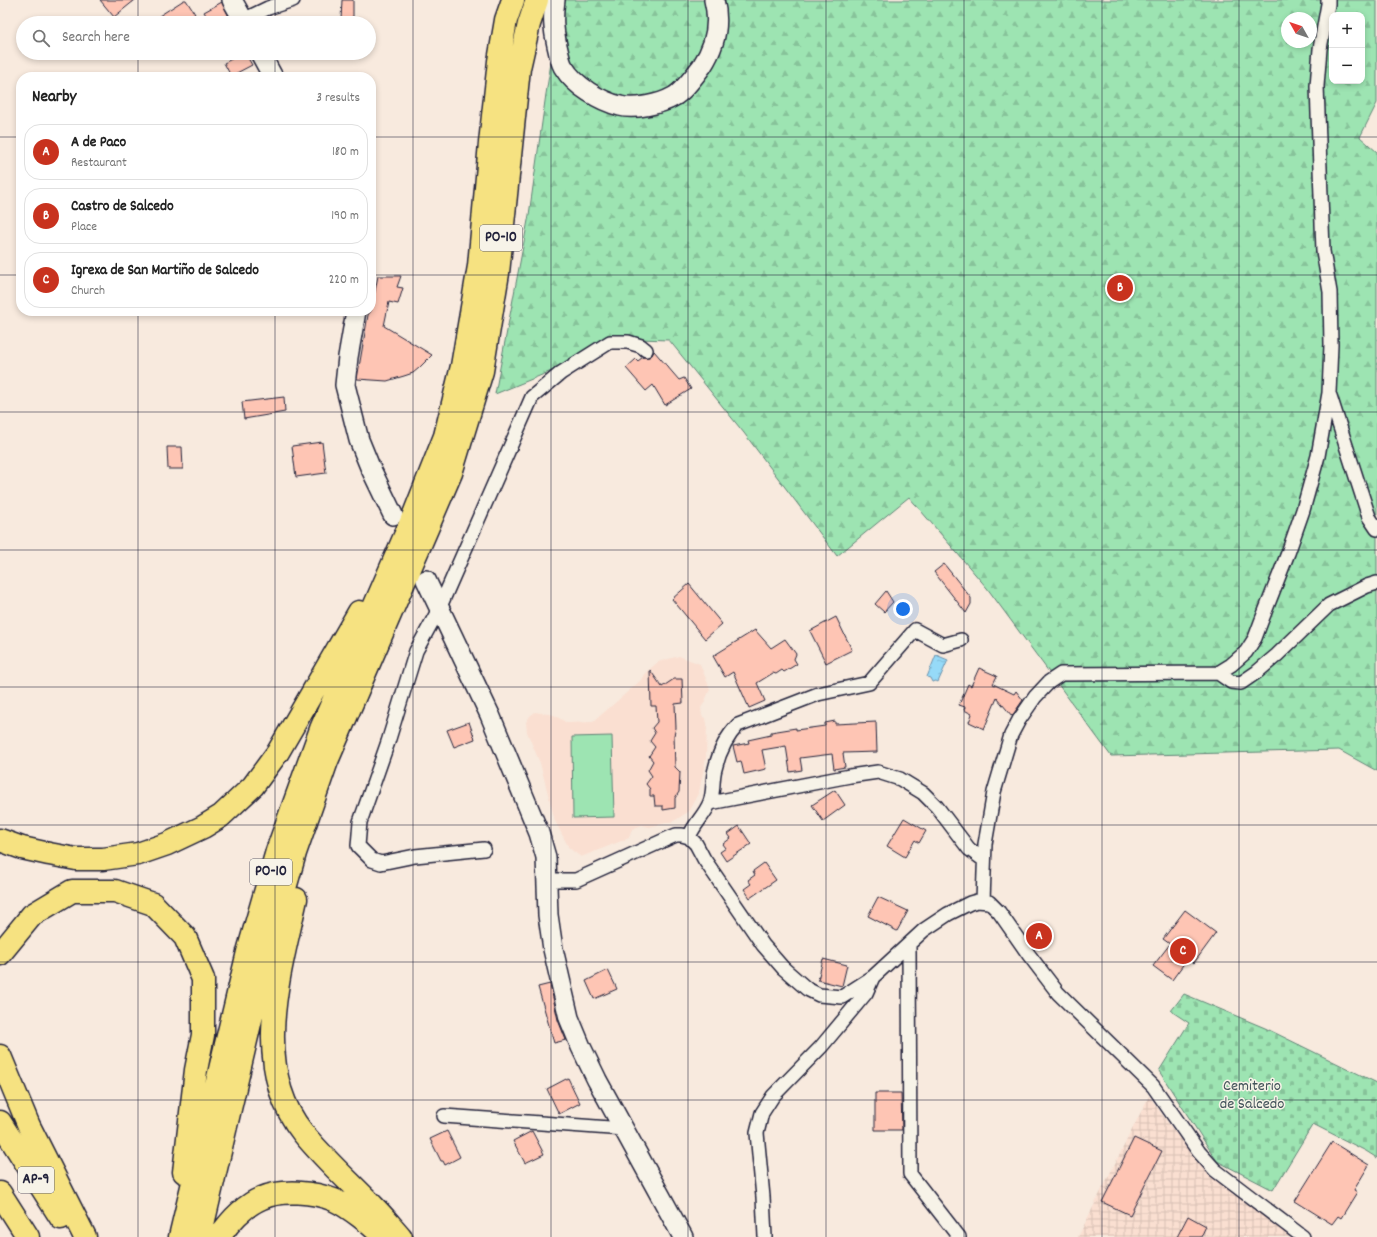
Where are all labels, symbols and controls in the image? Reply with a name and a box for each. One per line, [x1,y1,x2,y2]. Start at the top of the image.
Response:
north arrow [1281,12,1317,48]
map controls [1329,12,1365,84]
button: + [1329,12,1365,48]
search box [16,16,376,60]
icon: search [30,27,52,49]
text: Search here [62,27,130,49]
button: − [1329,48,1365,84]
text: Nearby [32,86,76,110]
text: 3 results [316,89,360,108]
text: A de Paco [71,132,126,154]
text: A [42,143,50,162]
text: 180 m [332,143,359,162]
text: Restaurant [71,154,127,173]
text: Castro de Salcedo [71,196,174,218]
text: B [43,207,49,226]
text: 190 m [331,207,359,226]
text: Place [71,218,97,237]
road number: PO-10 [480,225,522,251]
text: Igrexa de San Martiño de Salcedo [71,260,259,282]
text: C [43,271,49,290]
text: 220 m [329,271,359,290]
pin: B [1107,273,1133,303]
text: Church [71,282,105,301]
your location [893,599,913,619]
road number: PO-10 [250,859,292,885]
pin: A [1026,921,1052,951]
pin: C [1170,936,1196,966]
park label: Cemiterio de Salcedo [1220,1075,1284,1116]
road number: AP-9 [18,1167,54,1193]

